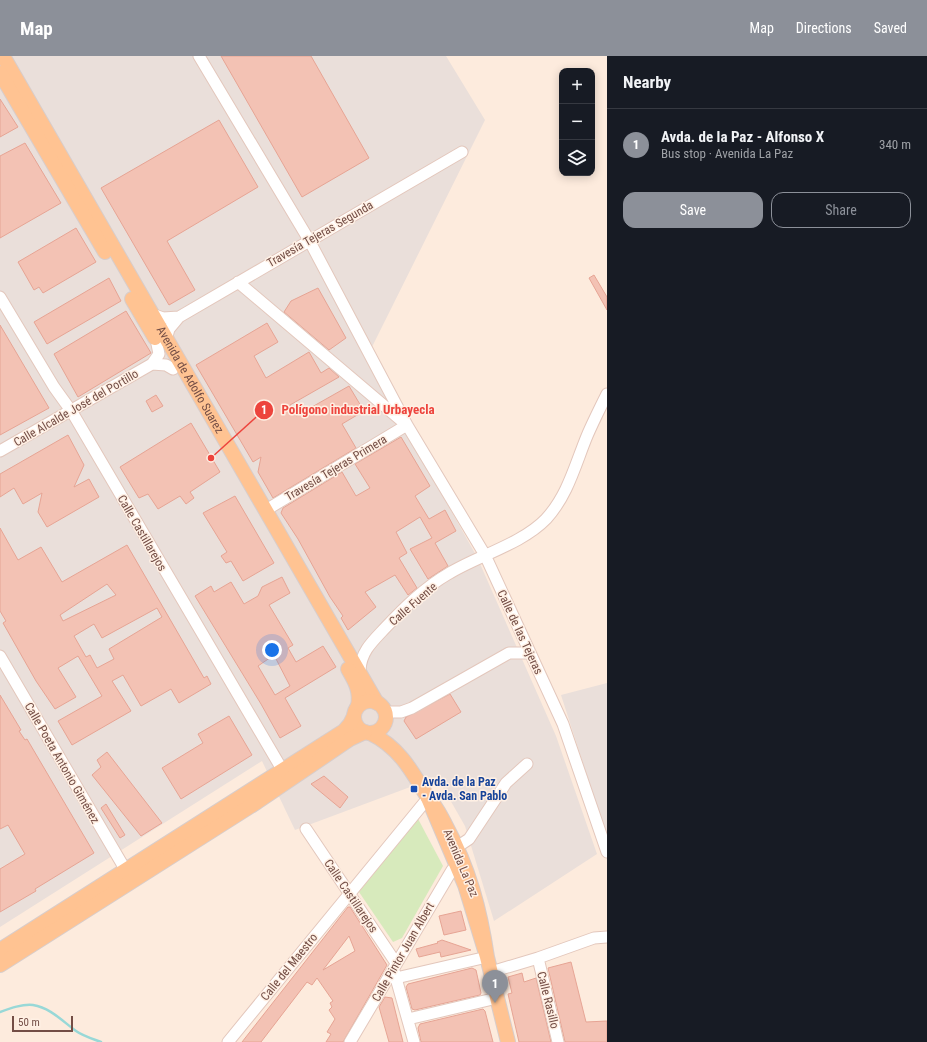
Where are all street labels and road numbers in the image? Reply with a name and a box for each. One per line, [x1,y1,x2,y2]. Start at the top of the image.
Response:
street label: Travesía Tejeras Segunda [264,198,376,270]
street label: Avenida de Adolfo Suarez [154,324,227,436]
street label: Calle Alcalde José del Portillo [11,367,141,449]
street label: Travesía Tejeras Primera [283,432,390,504]
street label: Calle Castillarejos [115,493,169,573]
street label: Calle Fuente [386,579,440,628]
street label: Calle de las Tejeras [494,588,546,676]
street label: Calle Poeta Antonio Giménez [22,700,102,826]
street label: Avenida La Paz [440,827,482,899]
street label: Calle Castillarejos [321,857,381,935]
street label: Calle Pintor Juan Albert [369,900,437,1004]
street label: Calle del Maestro [258,931,320,1003]
street label: Calle Rasillo [534,970,562,1030]

